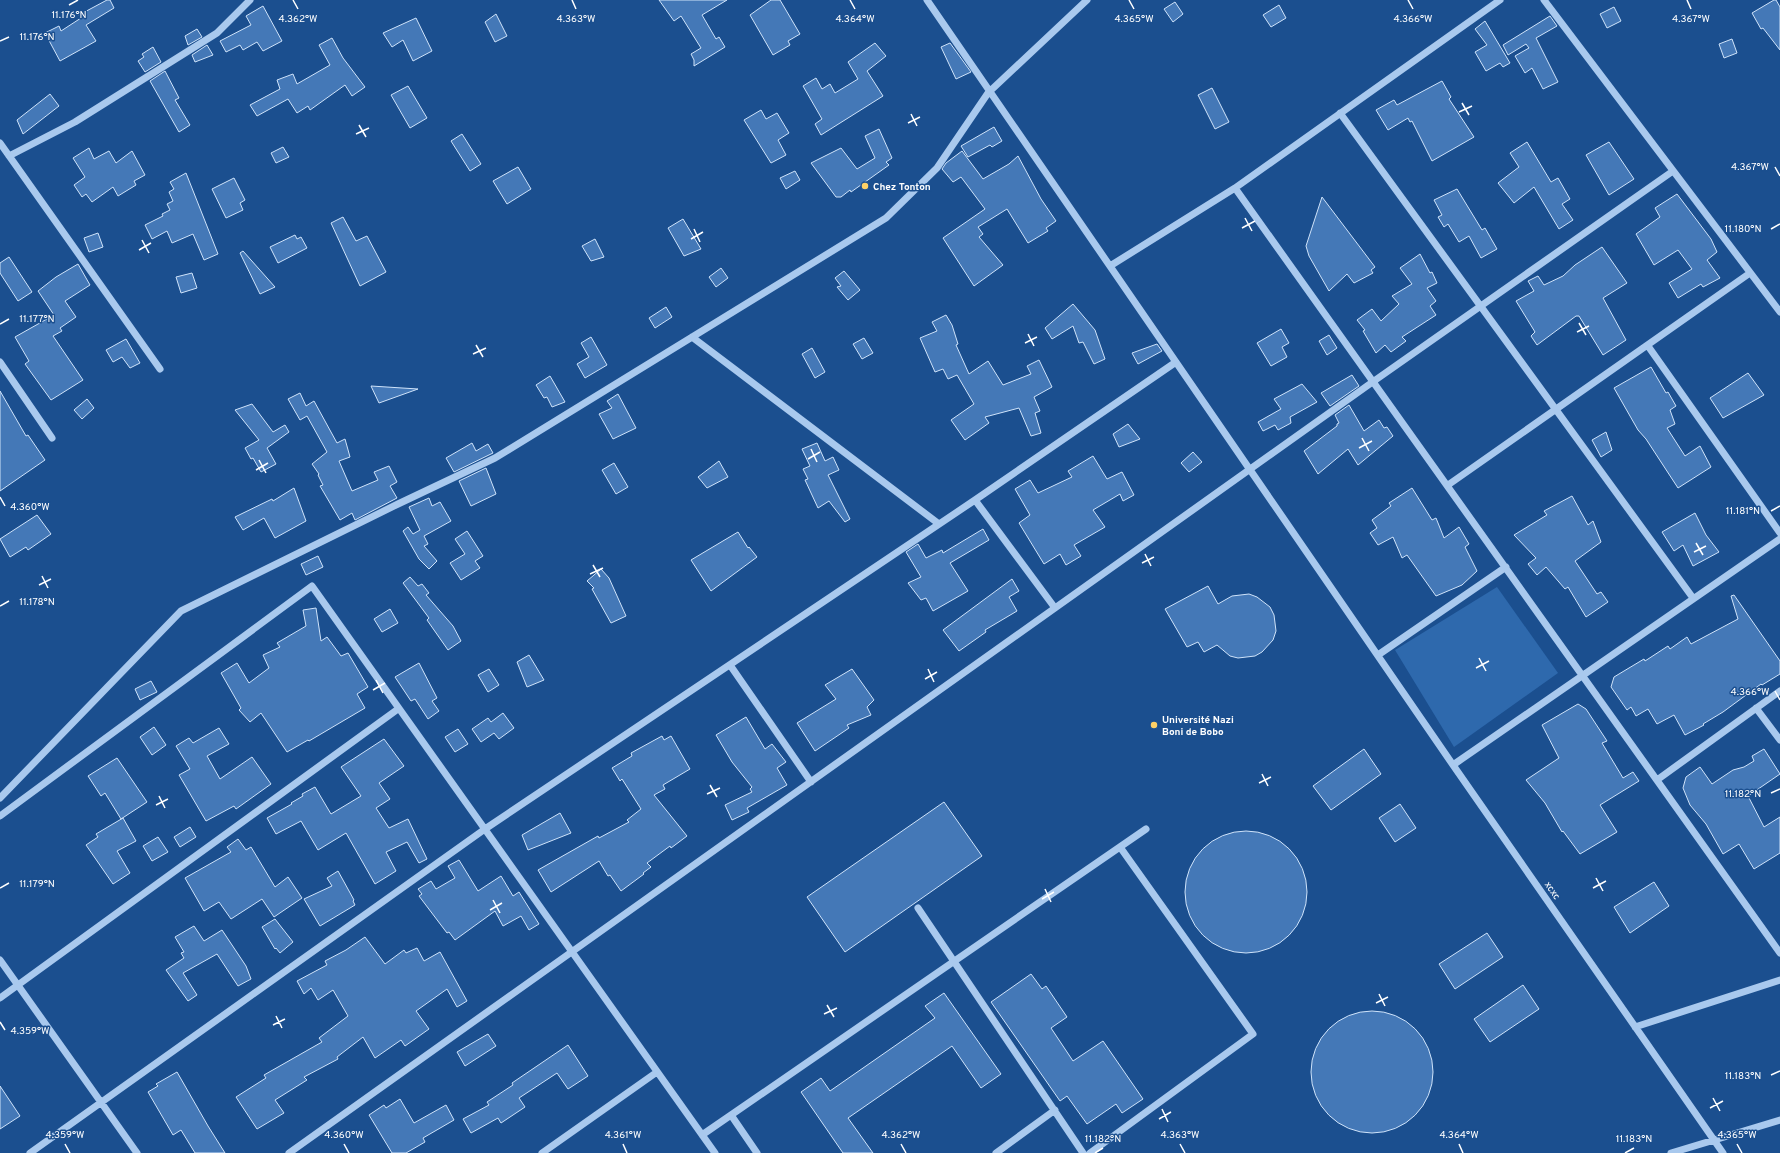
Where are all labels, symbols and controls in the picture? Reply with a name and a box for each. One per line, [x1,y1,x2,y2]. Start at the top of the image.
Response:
text: 11.176°N [51,9,87,22]
text: 4.362°W [278,13,318,26]
text: 4.363°W [557,13,595,26]
text: 4.364°W [835,13,875,26]
text: 4.365°W [1114,13,1154,26]
text: 4.366°W [1394,13,1432,26]
text: 4.367°W [1672,13,1710,26]
text: 11.176°N [19,31,55,44]
text: 4.367°W [1731,161,1769,174]
marker: Chez Tonton [860,181,870,191]
place label: Chez Tonton [873,181,931,194]
text: 11.180°N [1725,223,1761,236]
text: 11.177°N [19,313,55,326]
text: 4.360°W [10,501,50,514]
text: 11.181°N [1726,505,1760,518]
text: 11.178°N [19,596,55,609]
text: 4.366°W [1731,686,1769,699]
place label: Université Nazi Boni de Bobo [1162,714,1234,739]
marker: Université Nazi Boni de Bobo [1149,720,1159,730]
text: 11.182°N [1725,788,1761,801]
text: 11.179°N [19,878,55,891]
street label: xcxc [1541,879,1563,903]
text: 4.359°W [10,1025,50,1038]
text: 11.183°N [1725,1070,1761,1083]
text: 4.359°W [45,1129,85,1142]
text: 4.360°W [324,1129,364,1142]
text: 4.361°W [605,1129,641,1142]
text: 4.362°W [881,1129,921,1142]
text: 4.363°W [1161,1129,1199,1142]
text: 4.364°W [1439,1129,1479,1142]
text: 4.365°W [1717,1129,1757,1142]
text: 11.182°N [1085,1133,1121,1146]
text: 11.183°N [1616,1133,1652,1146]

